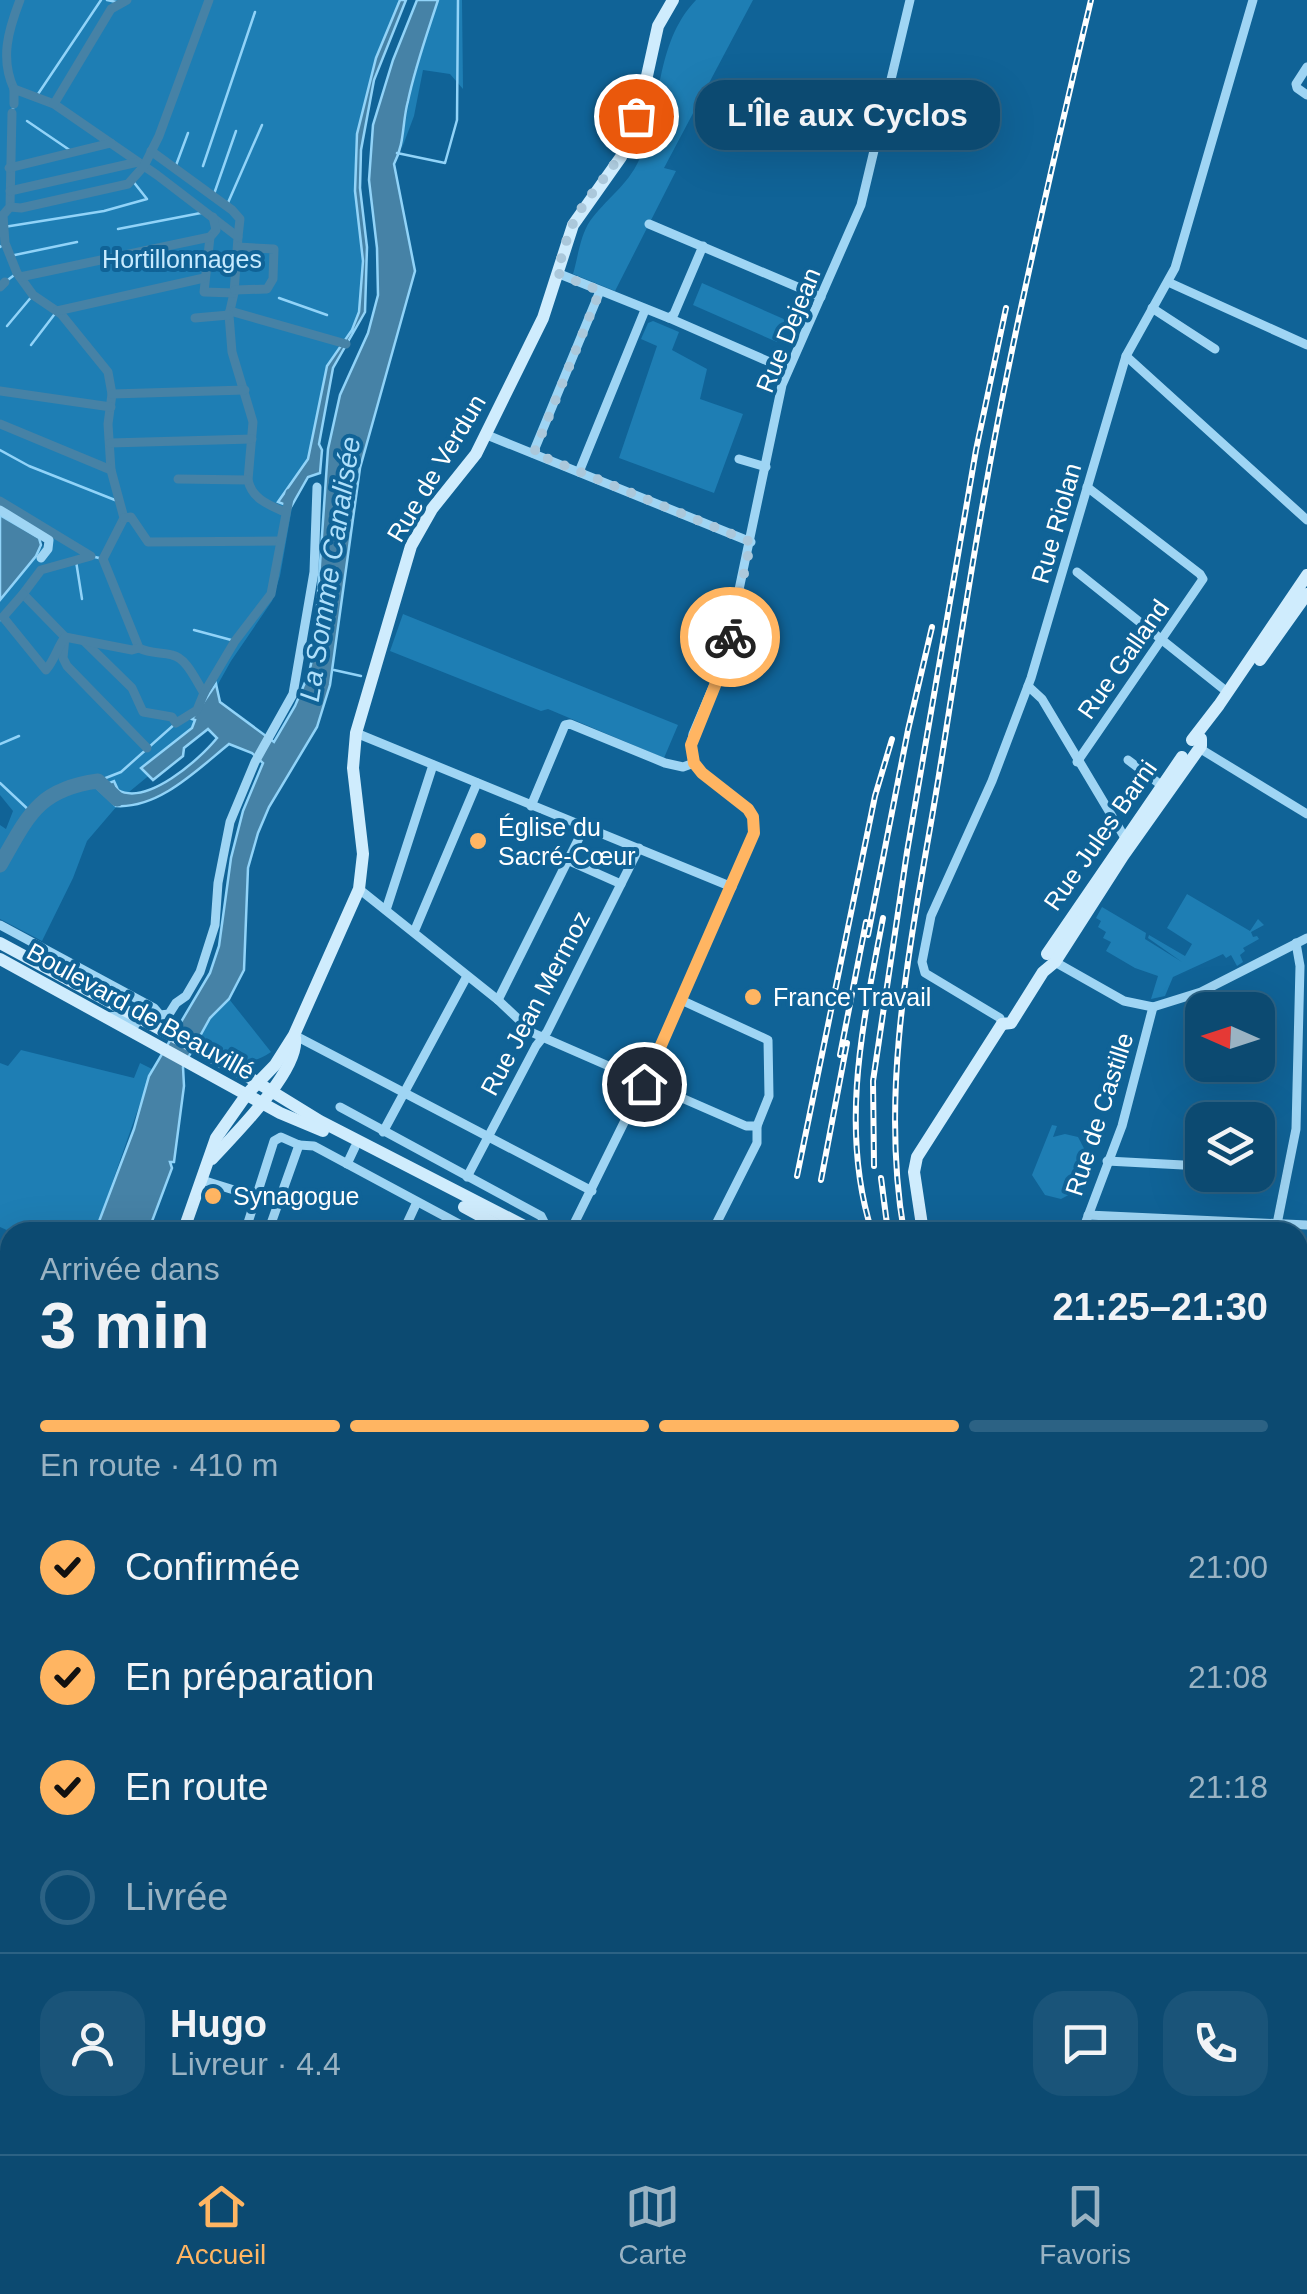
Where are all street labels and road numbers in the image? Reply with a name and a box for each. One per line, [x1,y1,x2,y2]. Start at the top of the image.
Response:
street label: Rue Dejean [750,264,826,396]
street label: Rue de Verdun [381,389,491,547]
street label: Rue Riolan [1025,460,1087,586]
street label: Rue Galland [1072,594,1174,724]
street label: Rue Jules Barni [1038,755,1162,915]
street label: Rue Jean Mermoz [475,906,595,1100]
street label: Boulevard de Beauvillé [22,937,260,1085]
street label: Rue de Castille [1059,1029,1139,1199]

